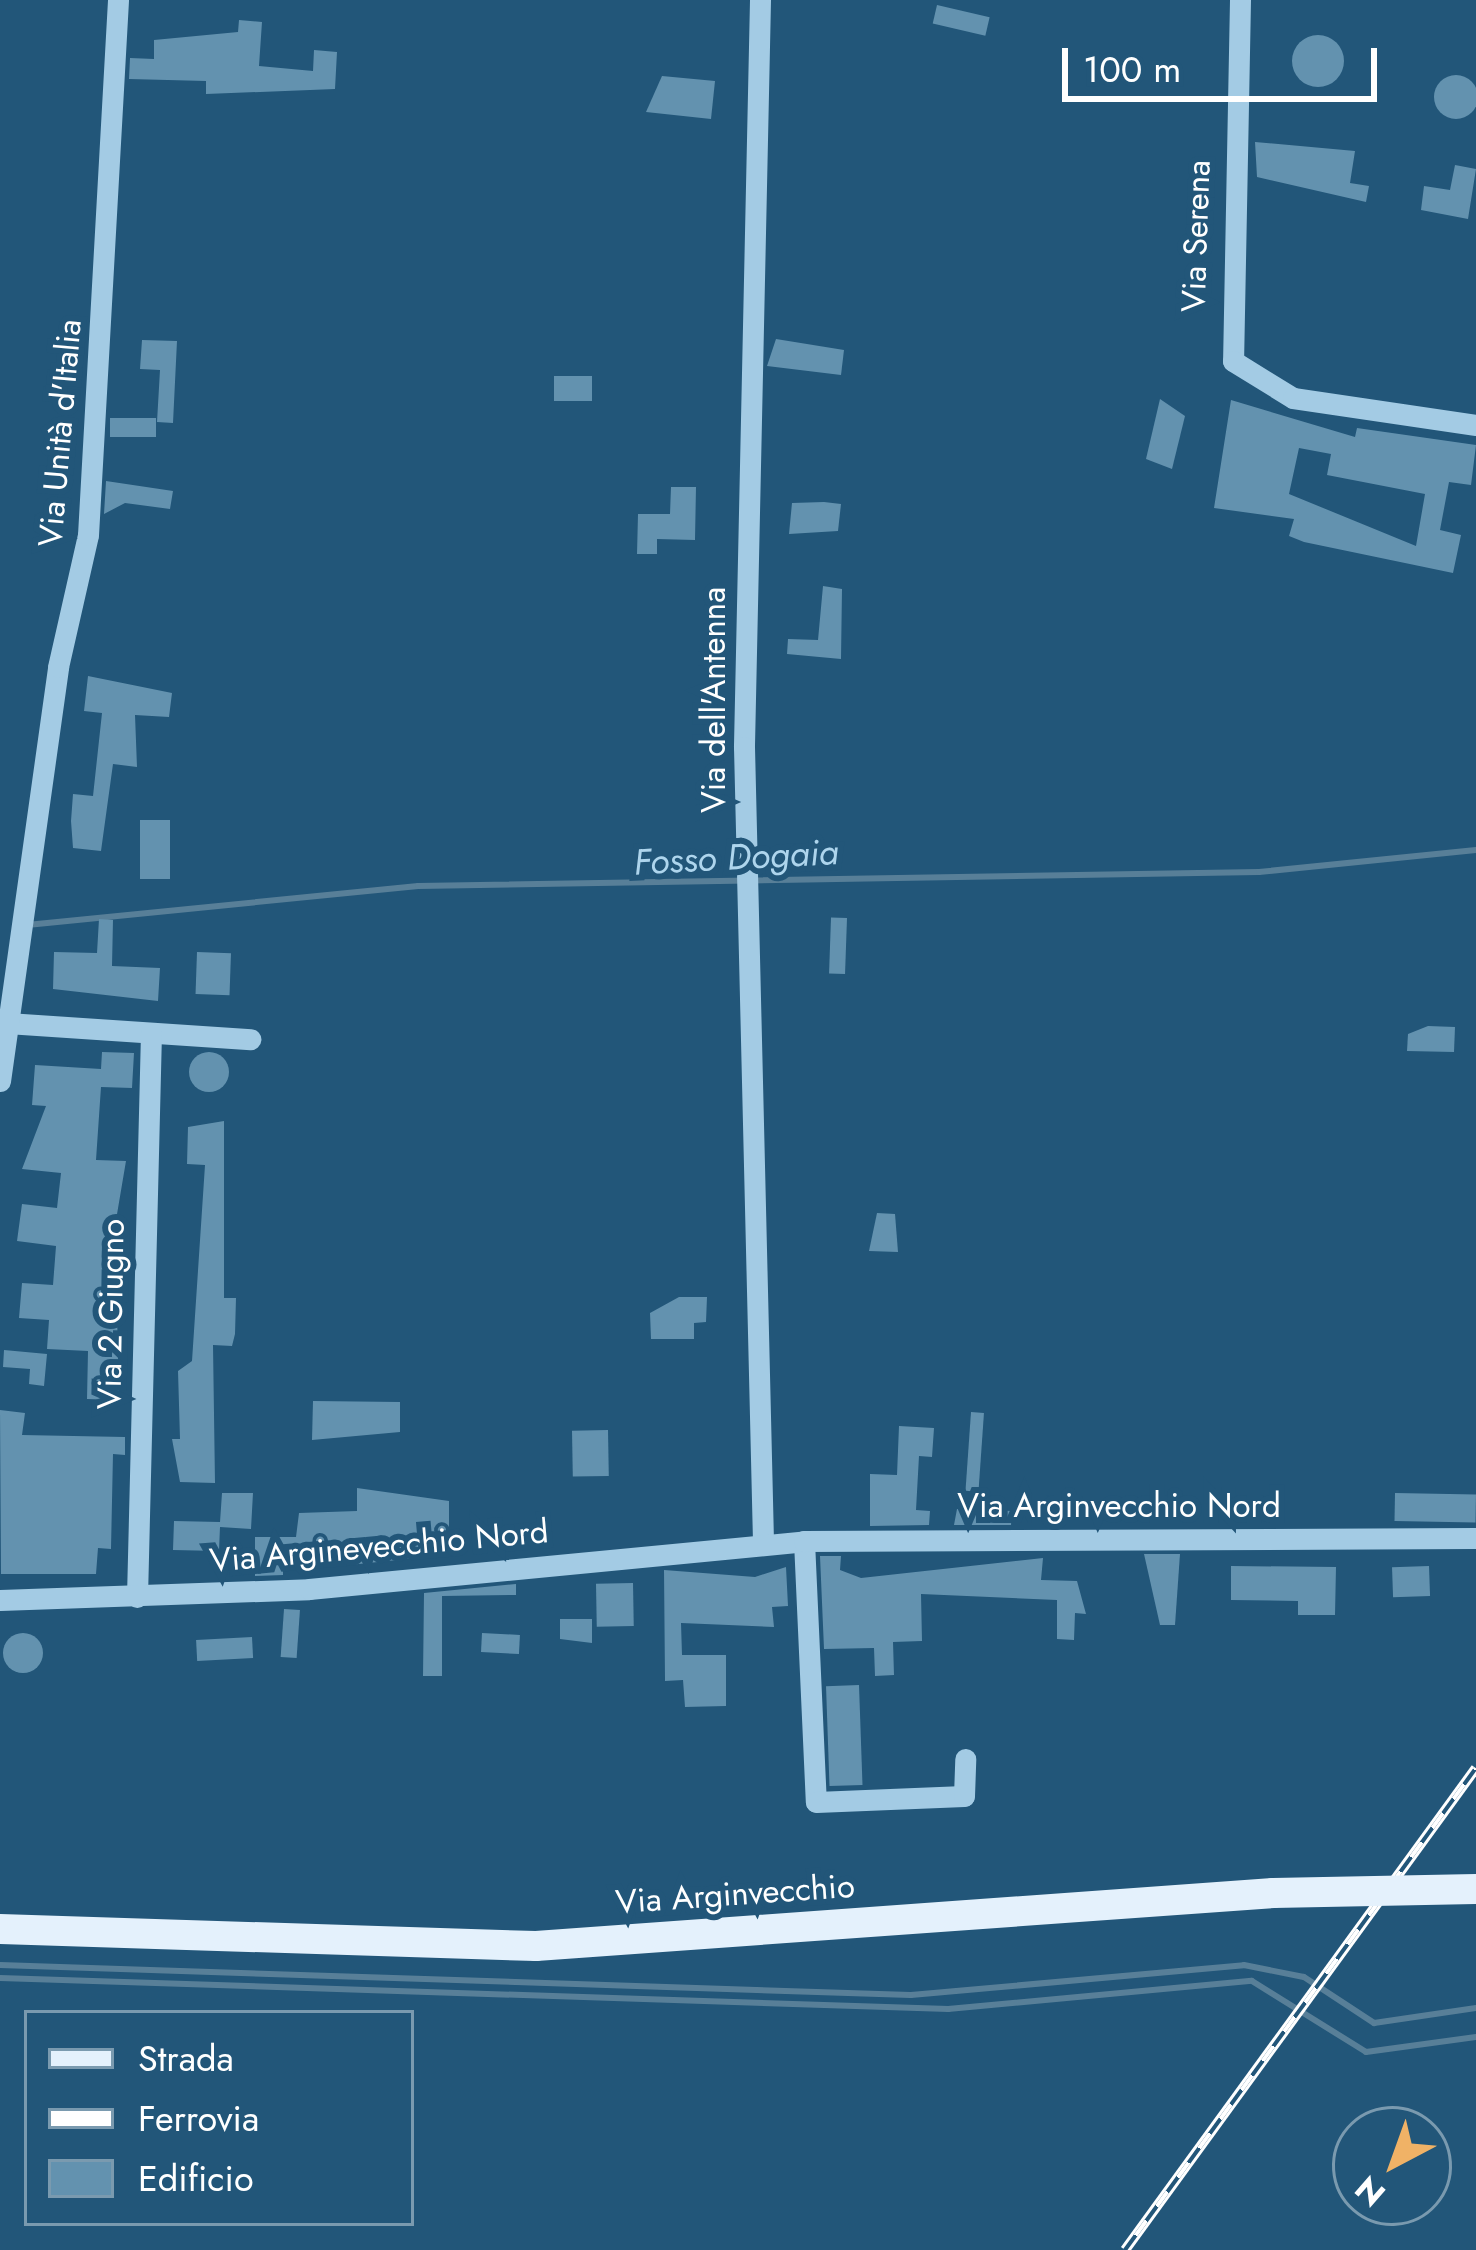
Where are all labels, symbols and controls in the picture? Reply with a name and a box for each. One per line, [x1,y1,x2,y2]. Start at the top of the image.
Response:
scale bar [1068,24,1383,98]
text: 100 m [1083,43,1181,95]
street label: Via Serena [1174,159,1218,313]
street label: Via Unità d'Italia [30,317,90,549]
street label: Via dell'Antenna [694,587,734,813]
water label: Fosso Dogaia [632,830,840,884]
street label: Via 2 Giugno [90,1218,132,1410]
street label: Via Arginvecchio Nord [957,1486,1281,1526]
street label: Via Arginevecchio Nord [208,1511,550,1581]
street label: Via Arginvecchio [614,1866,856,1922]
legend [24,2010,414,2226]
text: Strada [138,2032,234,2084]
text: Ferrovia [138,2092,259,2144]
north arrow [1332,2106,1452,2226]
text: Edificio [138,2152,254,2204]
text: N [1345,2165,1395,2218]

